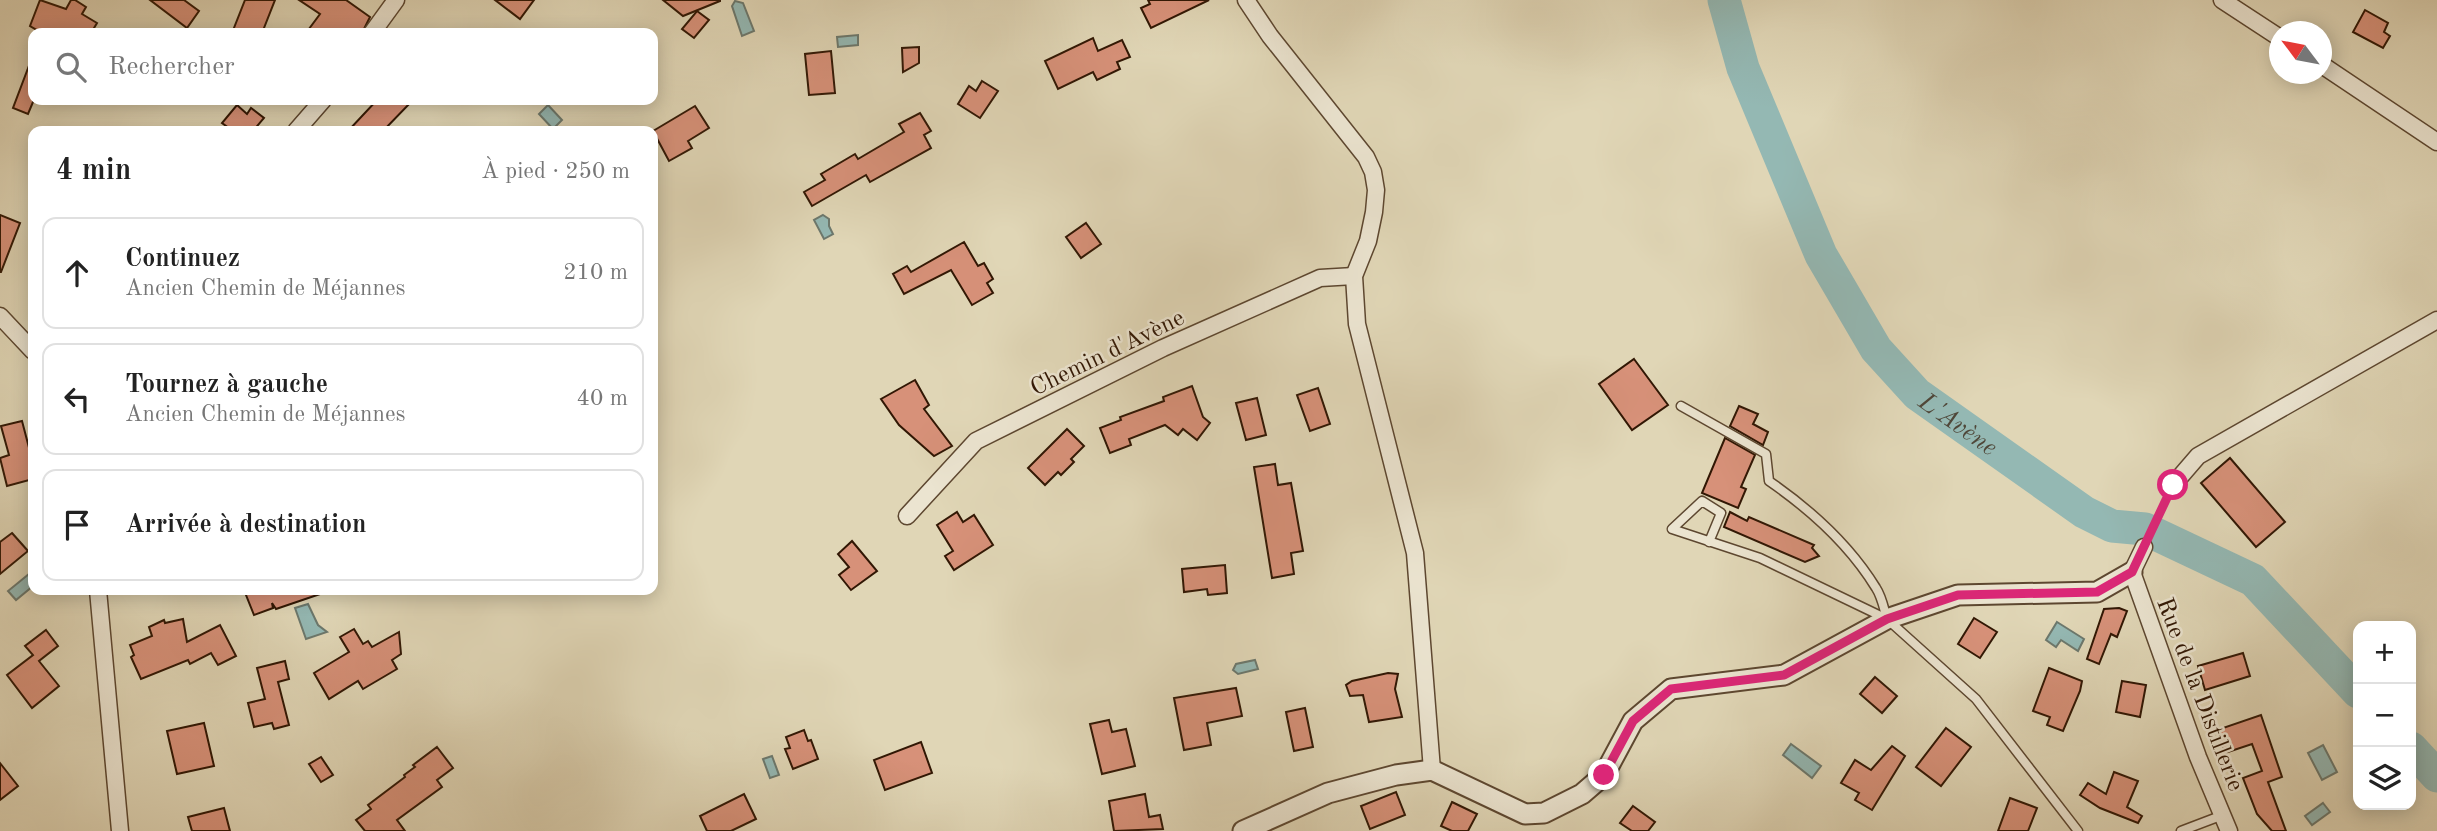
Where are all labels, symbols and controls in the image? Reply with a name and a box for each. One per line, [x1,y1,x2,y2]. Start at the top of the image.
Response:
north arrow [2269,21,2332,84]
search box [28,28,658,105]
icon: search [52,48,90,86]
text: Rechercher [108,54,235,80]
text: 4 min [56,156,131,186]
text: À pied · 250 m [481,160,630,183]
text: Continuez [125,246,240,272]
icon: ahead [58,254,96,292]
text: 210 m [563,261,628,284]
text: Ancien Chemin de Méjannes [125,277,406,300]
street label: Chemin d'Avène [1027,306,1189,401]
text: Tournez à gauche [125,372,328,398]
icon: left [58,380,96,418]
text: 40 m [577,387,628,410]
water label: L'Avène [1913,388,2002,462]
text: Ancien Chemin de Méjannes [125,403,406,426]
route start [2157,469,2188,500]
icon: arrive [58,506,96,544]
text: Arrivée à destination [125,512,367,538]
street label: Rue de la Distillerie [2151,595,2247,795]
map controls [2353,621,2416,810]
button: + [2353,621,2416,684]
button: − [2353,684,2416,747]
button: layers [2353,747,2416,810]
route end [1588,759,1619,790]

